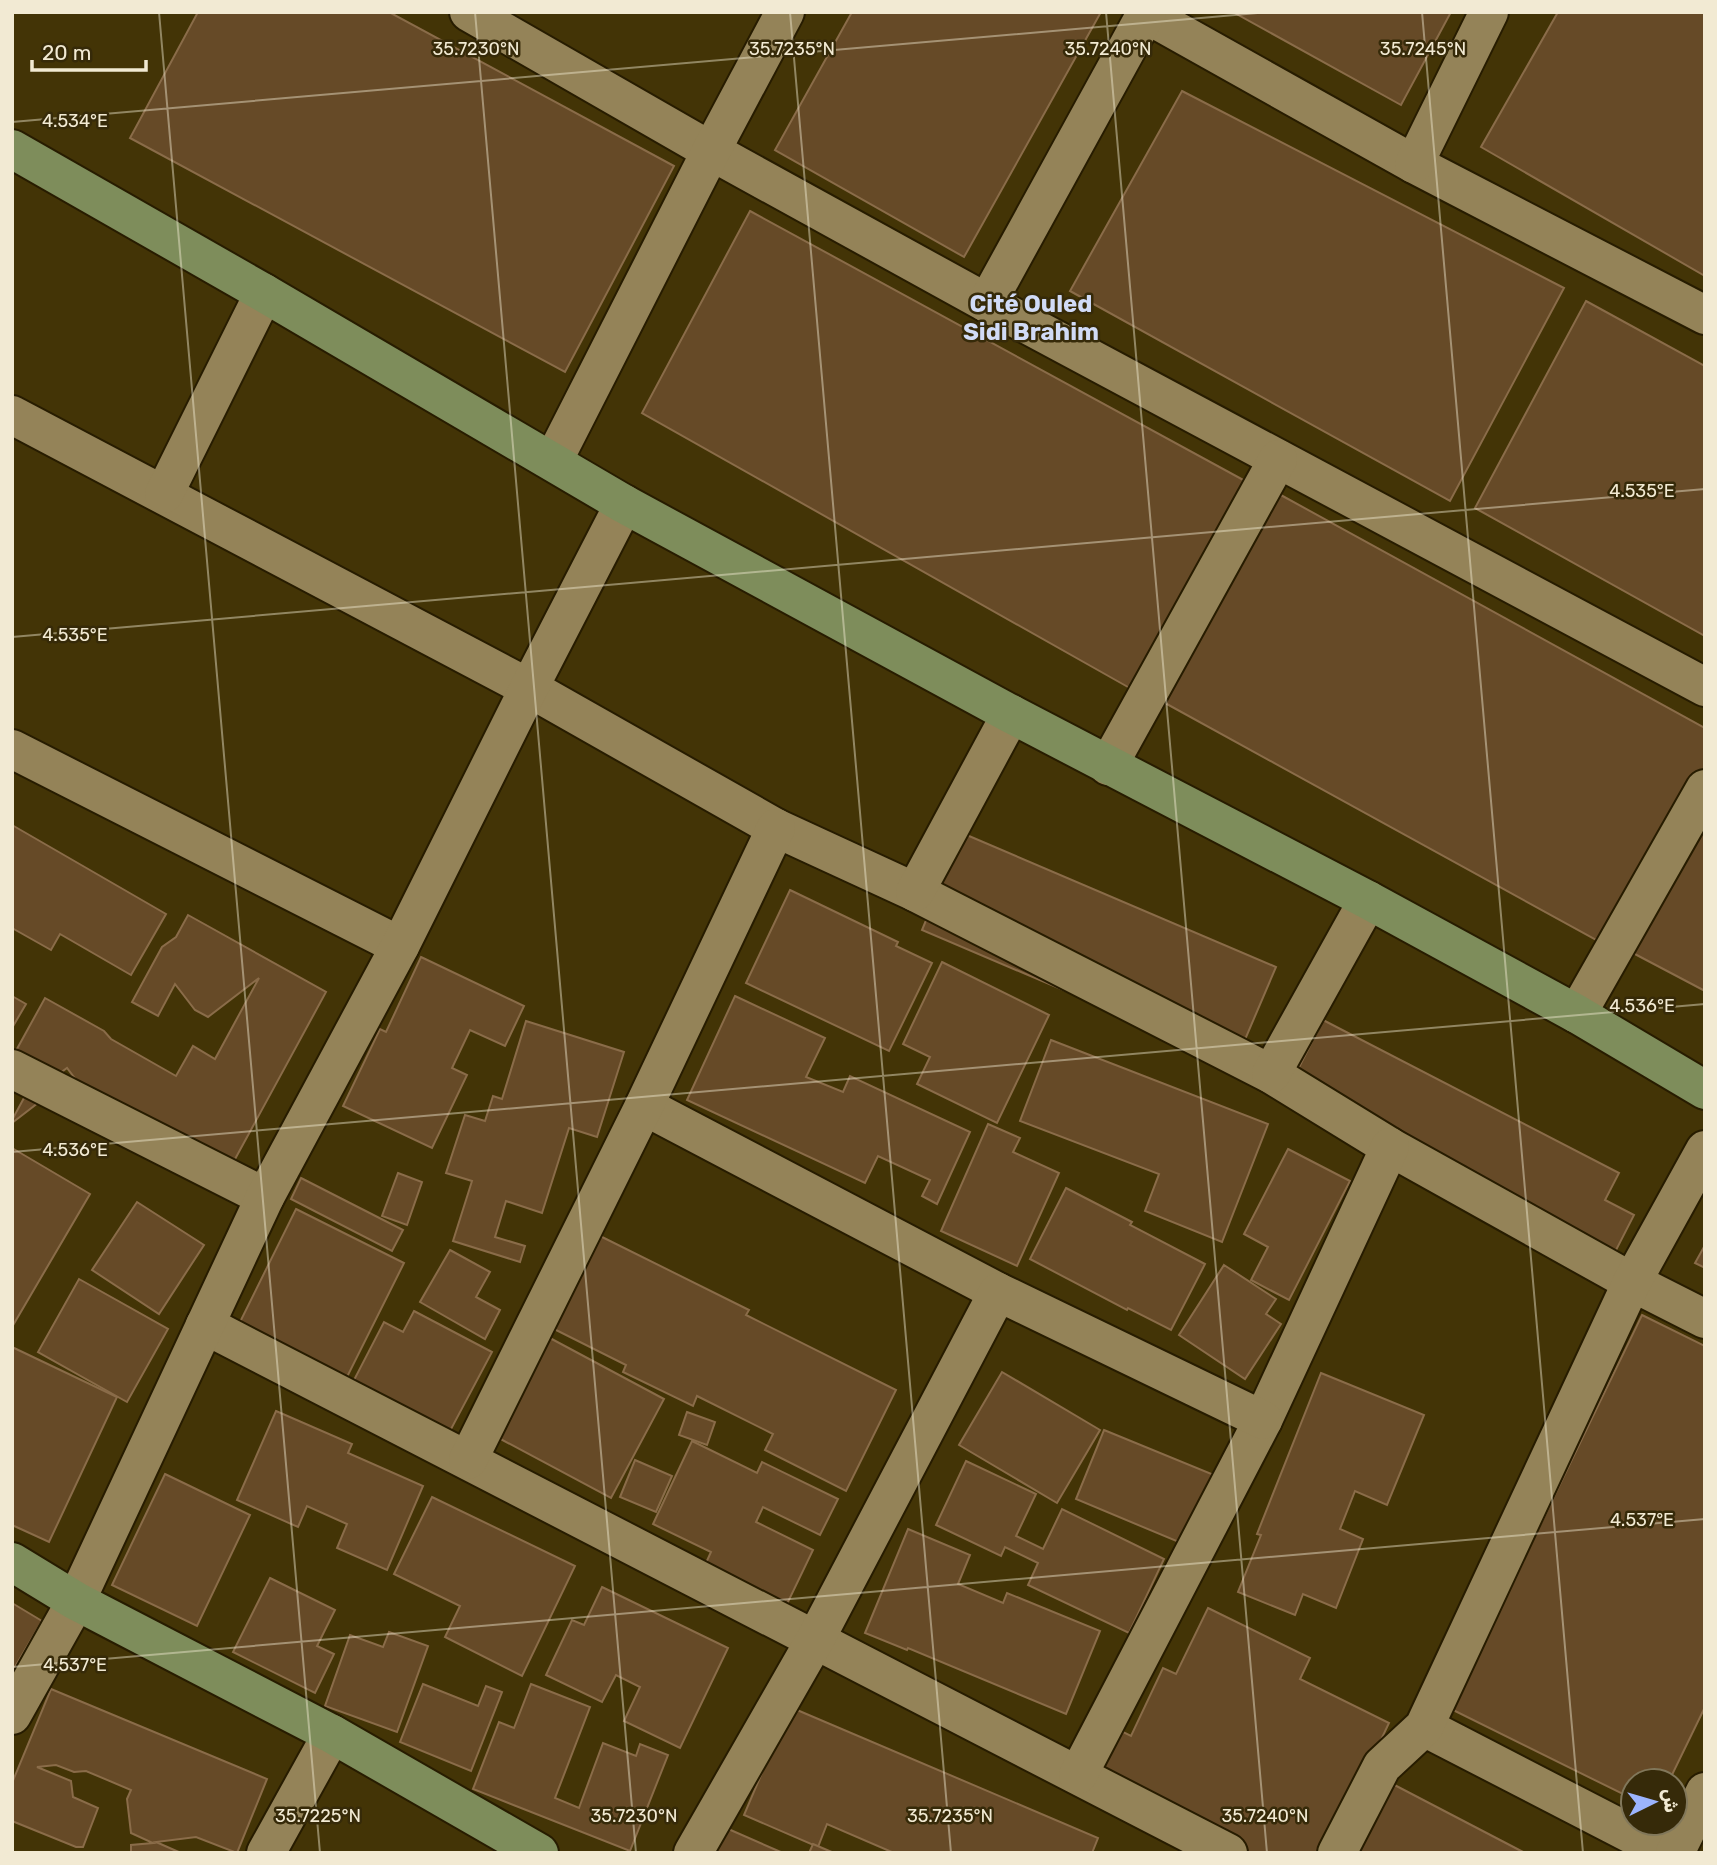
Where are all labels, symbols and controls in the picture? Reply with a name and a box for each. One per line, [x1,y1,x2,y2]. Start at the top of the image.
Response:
scale bar [32,28,145,72]
text: 35.7230°N [433,38,519,60]
text: 35.7235°N [749,38,835,60]
text: 35.7240°N [1064,38,1152,60]
text: 35.7245°N [1380,38,1466,60]
text: 20 m [42,40,91,65]
text: 4.534°E [42,110,108,132]
district label: Cité Ouled Sidi Brahim [963,290,1099,346]
text: 4.535°E [1609,480,1675,502]
text: 4.535°E [42,624,108,646]
text: 4.536°E [1609,995,1675,1017]
text: 4.536°E [42,1139,108,1161]
text: 4.537°E [1610,1509,1674,1531]
text: 4.537°E [43,1654,107,1676]
north arrow [1619,1767,1689,1837]
text: ش [1658,1788,1683,1814]
text: 35.7225°N [275,1805,361,1827]
text: 35.7230°N [591,1805,677,1827]
text: 35.7235°N [907,1805,993,1827]
text: 35.7240°N [1221,1805,1309,1827]

